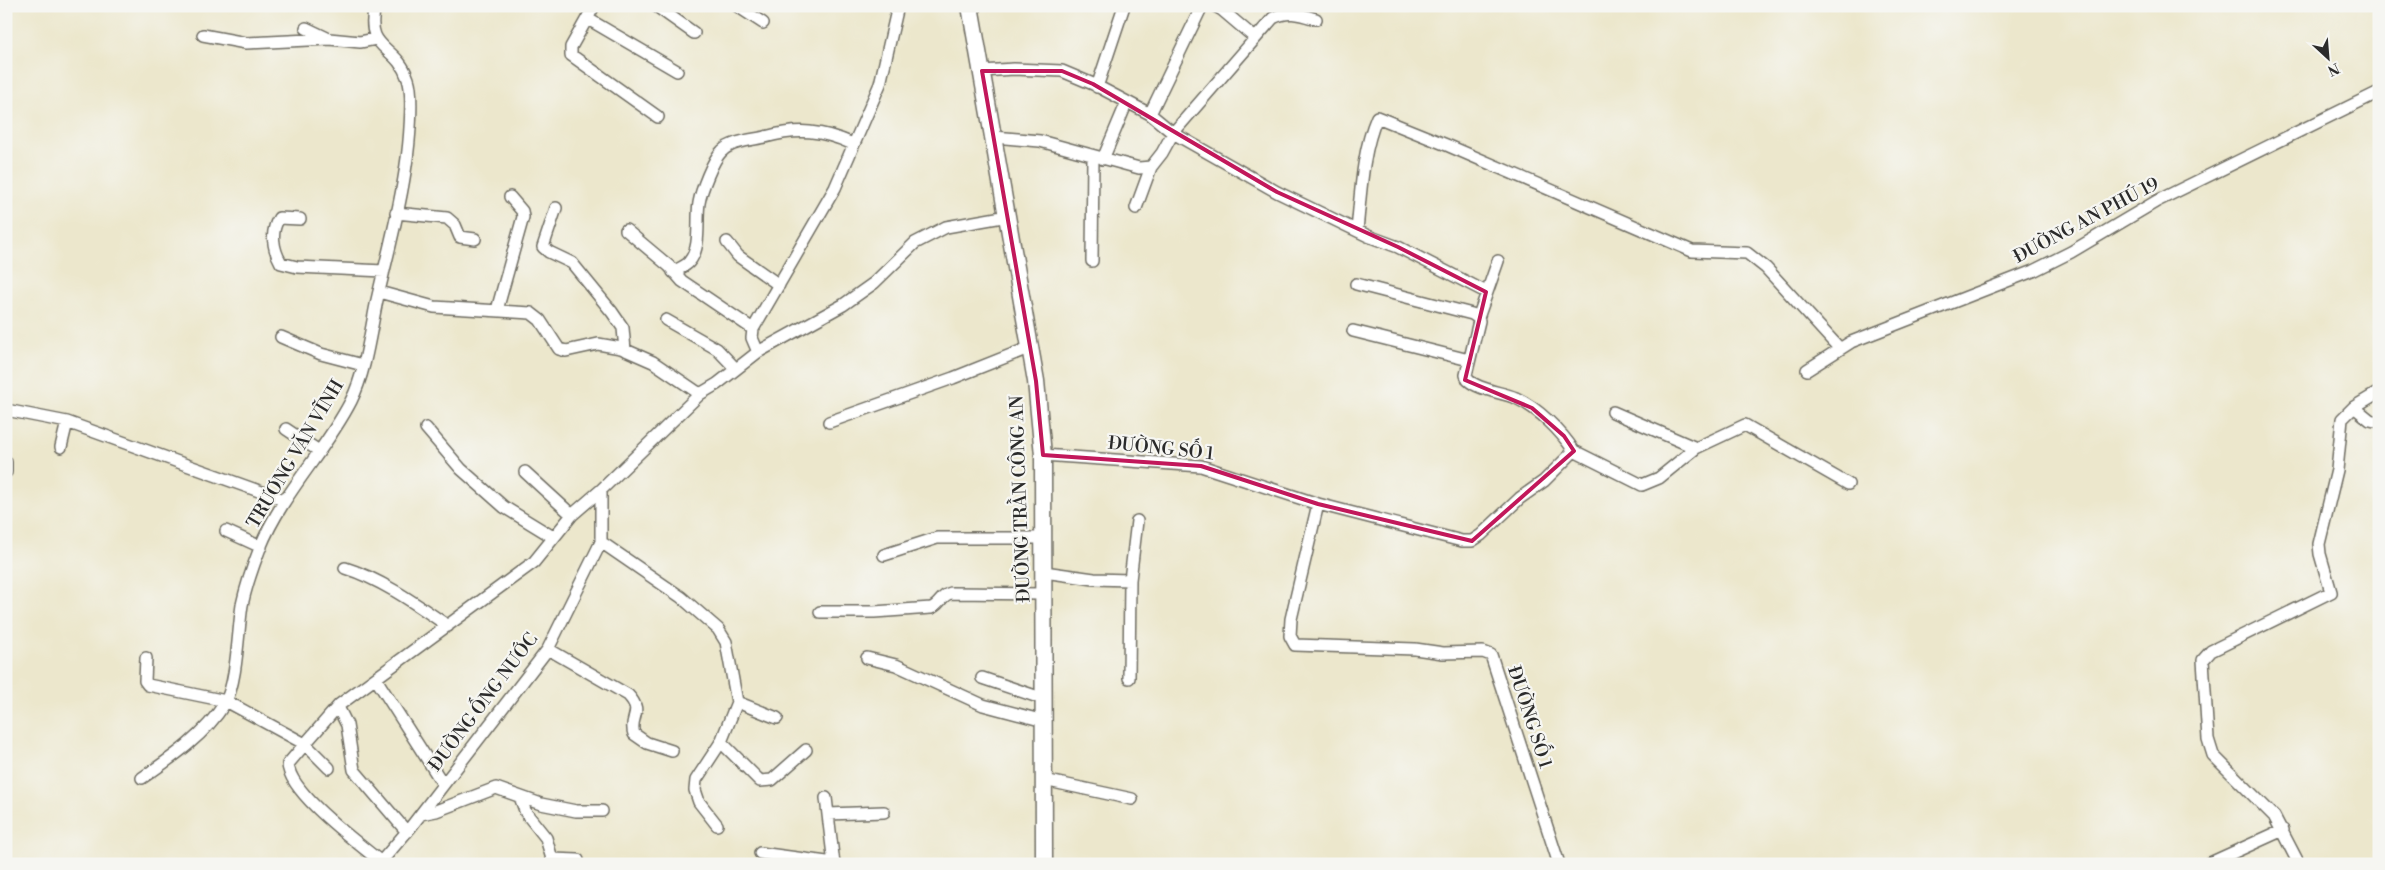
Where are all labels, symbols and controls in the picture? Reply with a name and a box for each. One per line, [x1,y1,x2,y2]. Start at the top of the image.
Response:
north arrow [2302,32,2352,82]
text: N [2324,58,2342,79]
street label: ĐƯỜNG AN PHÚ 19 [2009,172,2163,269]
street label: TRƯƠNG VĂN VĨNH [241,375,349,533]
street label: ĐƯỜNG TRẦN CÔNG AN [1003,395,1036,603]
street label: ĐƯỜNG SỐ 1 [1107,430,1216,466]
street label: ĐƯỜNG ỐNG NƯỚC [422,627,543,776]
street label: ĐƯỜNG SỐ 1 [1502,662,1559,772]

